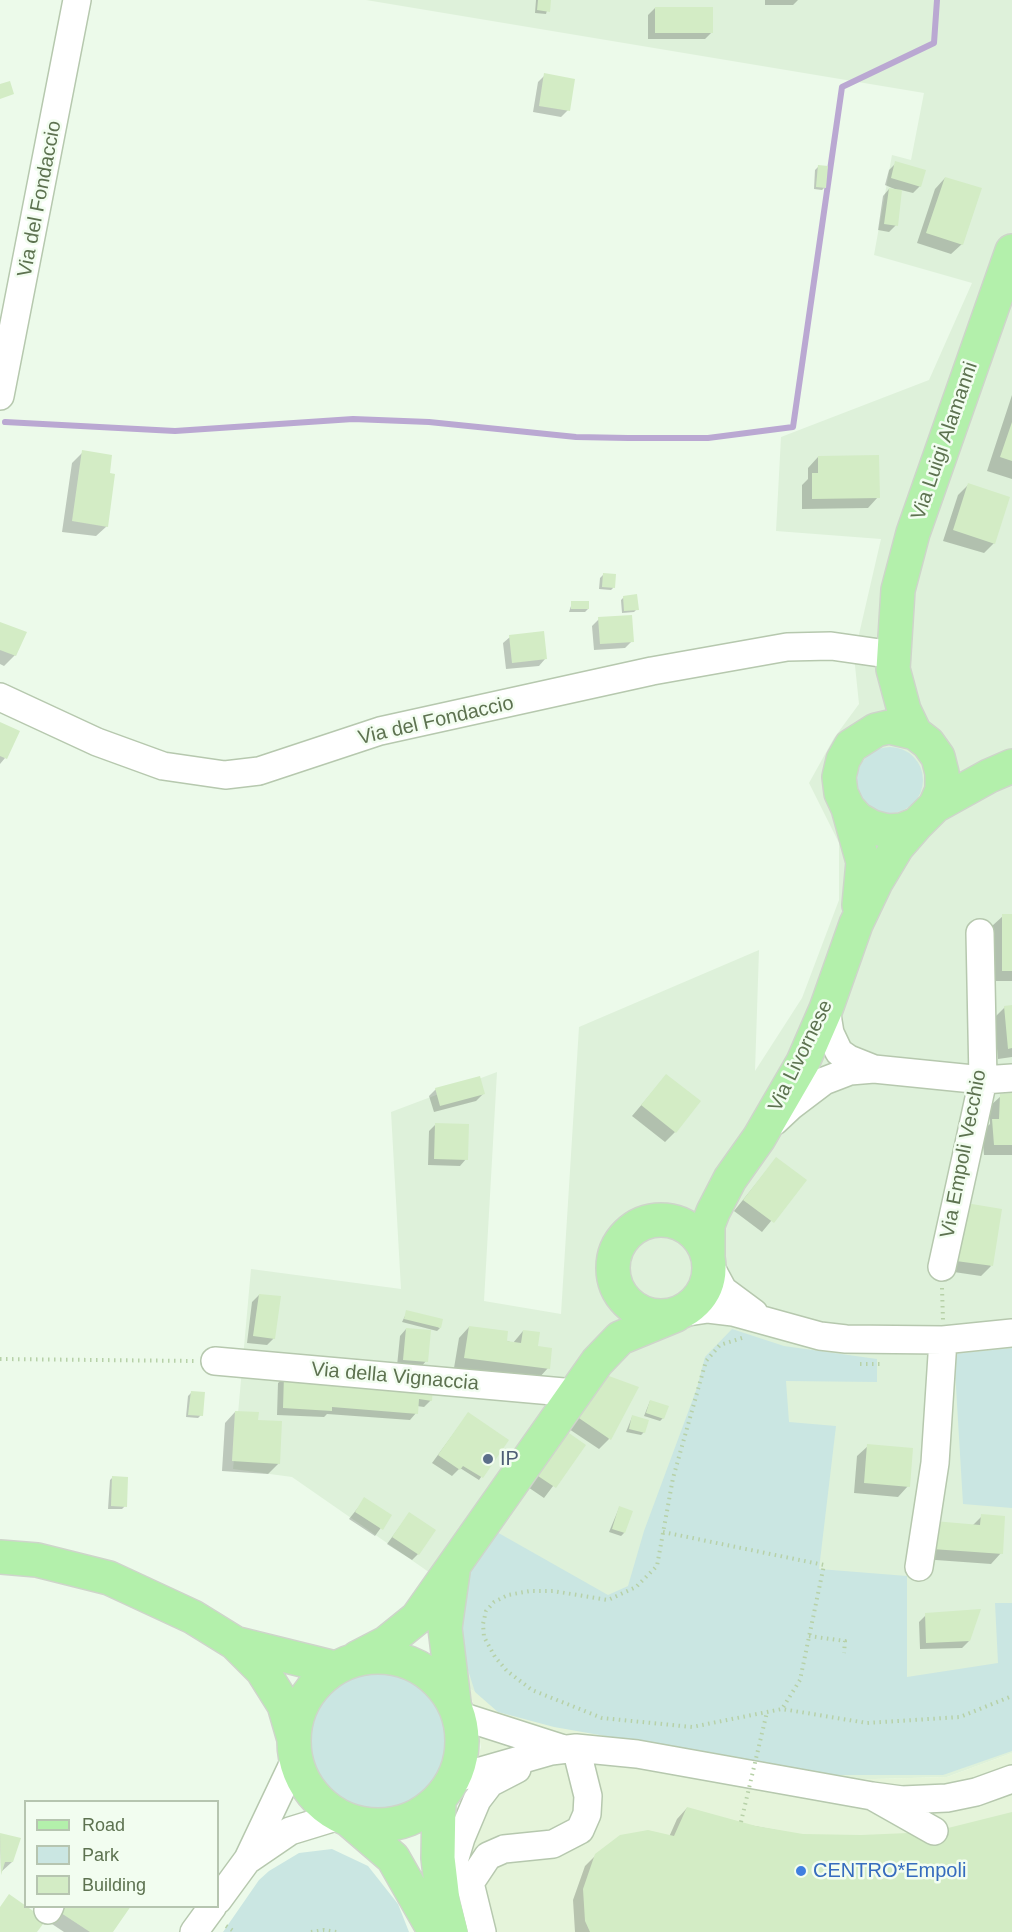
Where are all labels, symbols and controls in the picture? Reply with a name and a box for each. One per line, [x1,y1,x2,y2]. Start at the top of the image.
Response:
street label: Via del Fondaccio [13,119,67,279]
street label: Via Luigi Alamanni [907,359,983,523]
street label: Via del Fondaccio [356,691,516,751]
street label: Via Livornese [764,996,838,1116]
street label: Via Empoli Vecchio [936,1068,992,1240]
street label: Via della Vignaccia [310,1358,480,1396]
place label: IP [500,1447,519,1471]
marker: IP [481,1452,495,1466]
legend [24,1800,219,1908]
text: Road [82,1815,125,1835]
text: Park [82,1845,119,1865]
place label: CENTRO*Empoli [813,1859,966,1883]
marker: CENTRO*Empoli [794,1864,808,1878]
text: Building [82,1875,146,1895]

